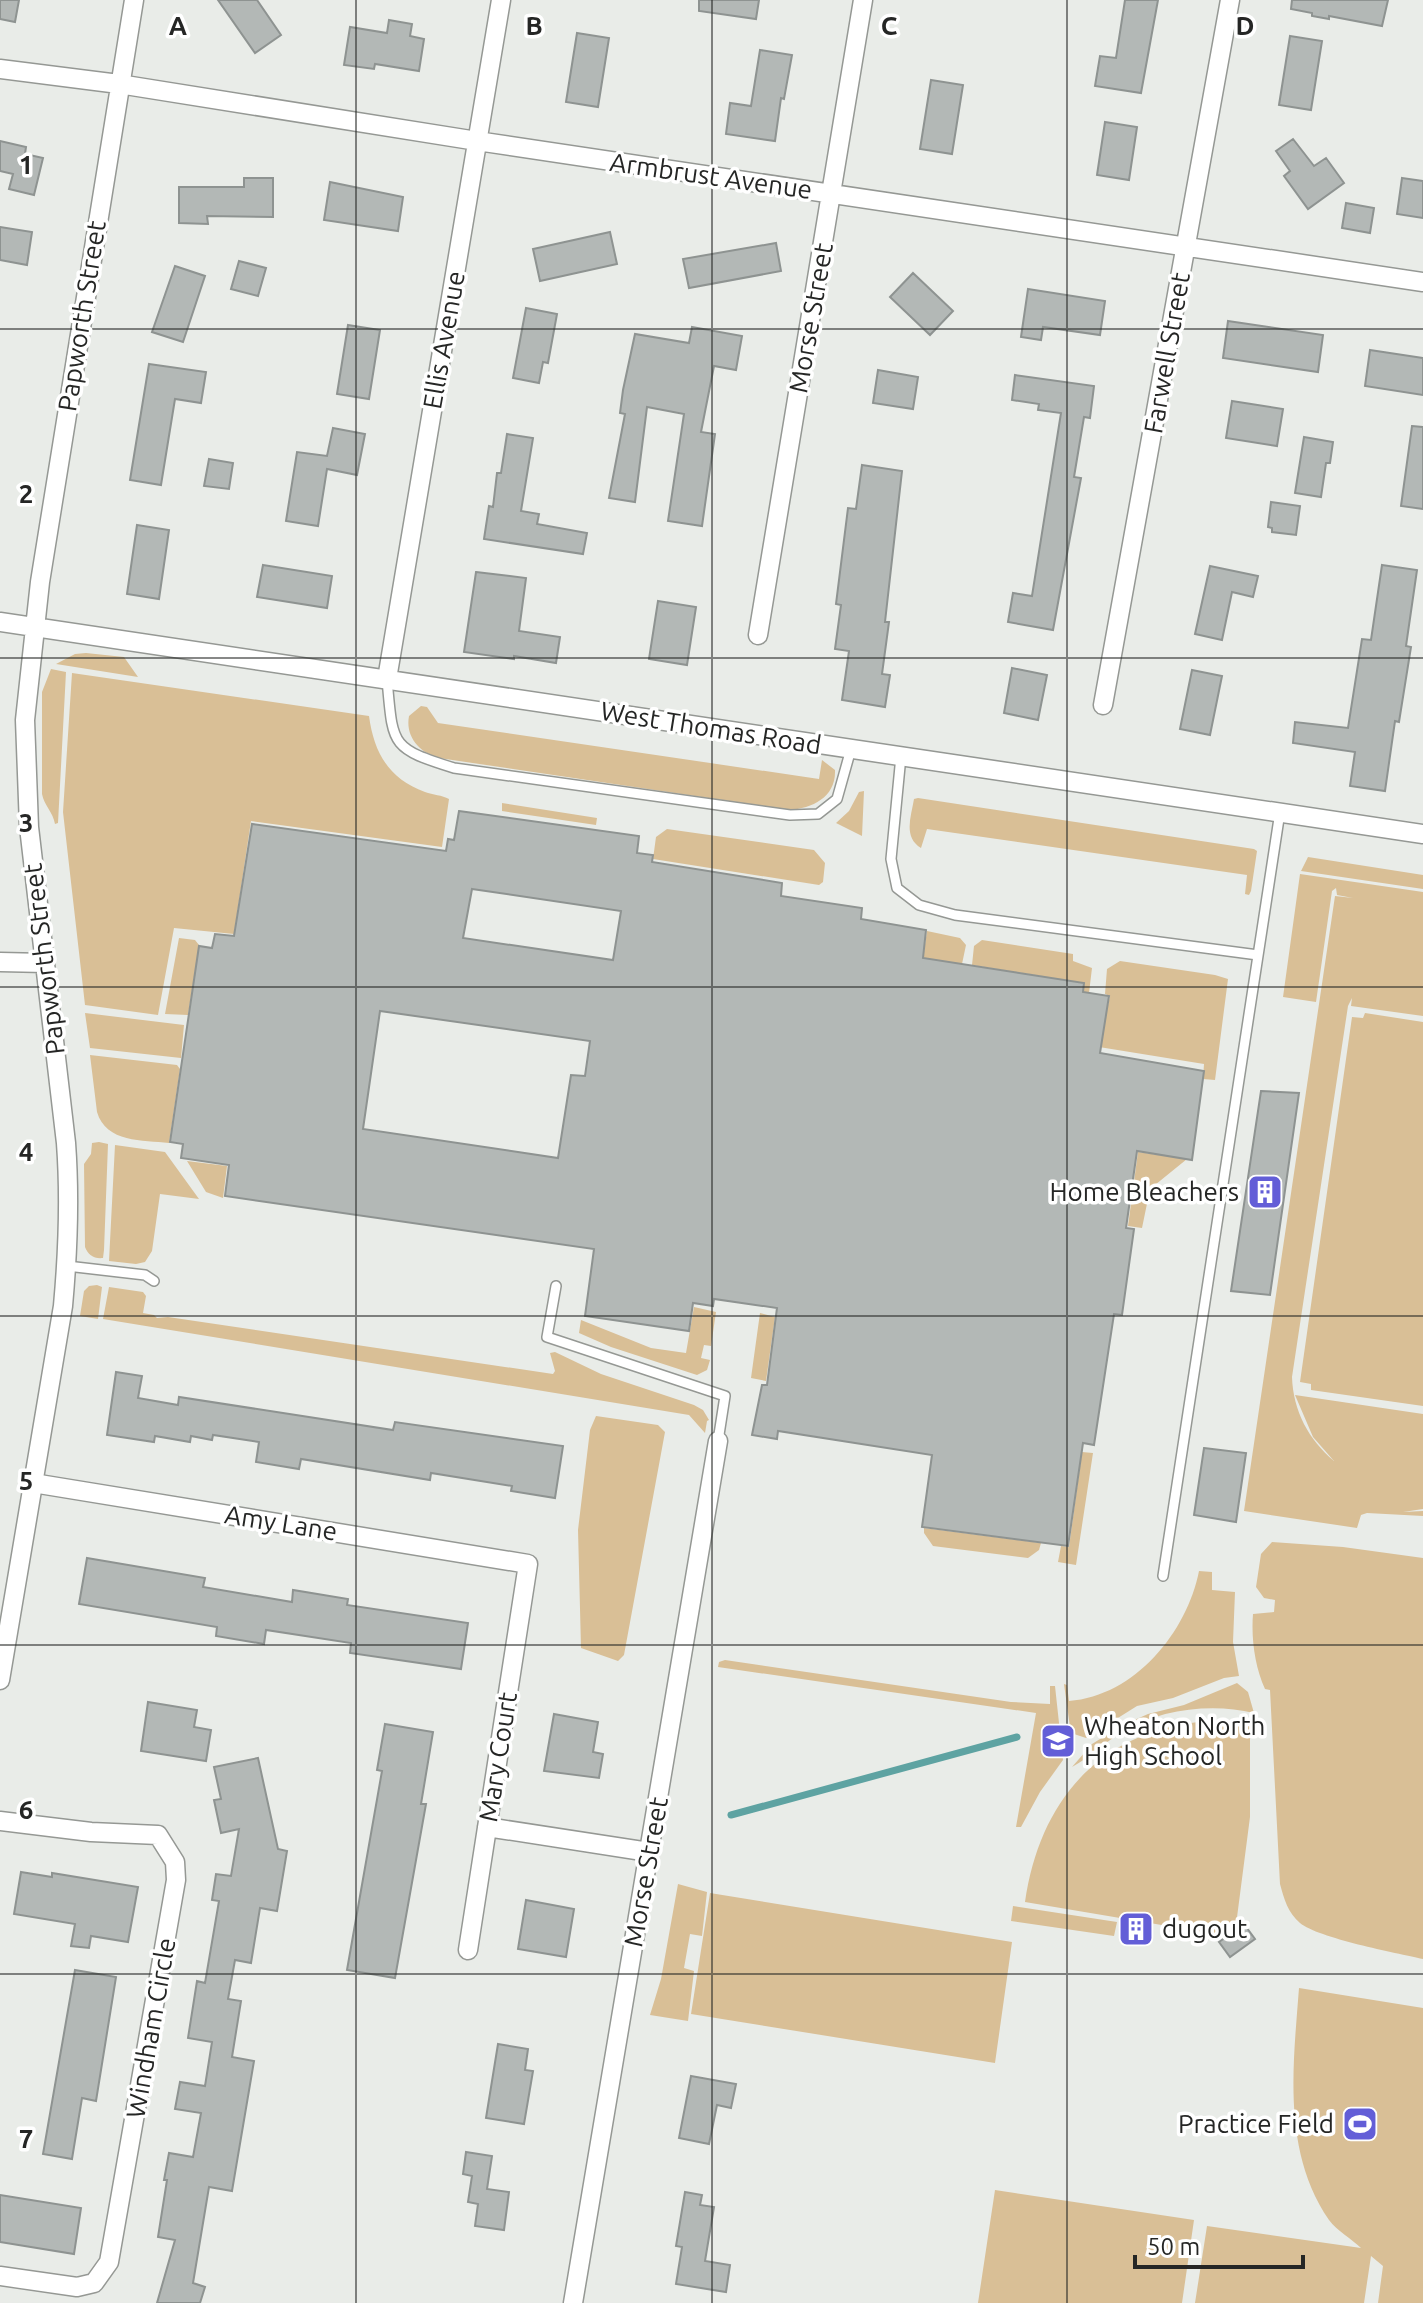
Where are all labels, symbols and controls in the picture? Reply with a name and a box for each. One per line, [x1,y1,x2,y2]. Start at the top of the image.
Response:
text: A [169,11,188,40]
text: B [525,11,543,40]
text: C [881,11,898,40]
text: D [1236,11,1254,40]
street label: Armbrust Avenue [608,147,814,204]
text: 1 [19,150,33,179]
street label: Papworth Street [52,218,111,413]
street label: Morse Street [783,241,838,395]
street label: Ellis Avenue [417,269,470,411]
street label: Farwell Street [1138,270,1195,436]
text: 2 [19,479,33,508]
street label: West Thomas Road [599,696,823,759]
text: 3 [19,808,33,837]
street label: Papworth Street [17,862,70,1056]
text: 4 [19,1137,33,1166]
building icon: Home Bleachers [1246,1173,1284,1211]
place label: Home Bleachers [1049,1177,1239,1206]
text: 5 [19,1466,33,1495]
street label: Amy Lane [223,1499,339,1546]
street label: Mary Court [473,1690,522,1824]
place label: Wheaton North High School [1084,1711,1265,1770]
school or university icon: Wheaton North High School [1039,1722,1077,1760]
text: 6 [19,1795,33,1824]
street label: Morse Street [618,1795,673,1949]
building icon: dugout [1117,1910,1155,1948]
place label: dugout [1162,1914,1247,1943]
street label: Windham Circle [120,1935,181,2120]
sports icon: Practice Field [1341,2105,1379,2143]
place label: Practice Field [1178,2109,1334,2138]
text: 7 [19,2124,33,2153]
scale bar [1135,2219,1303,2269]
text: 50 m [1147,2233,1200,2260]

